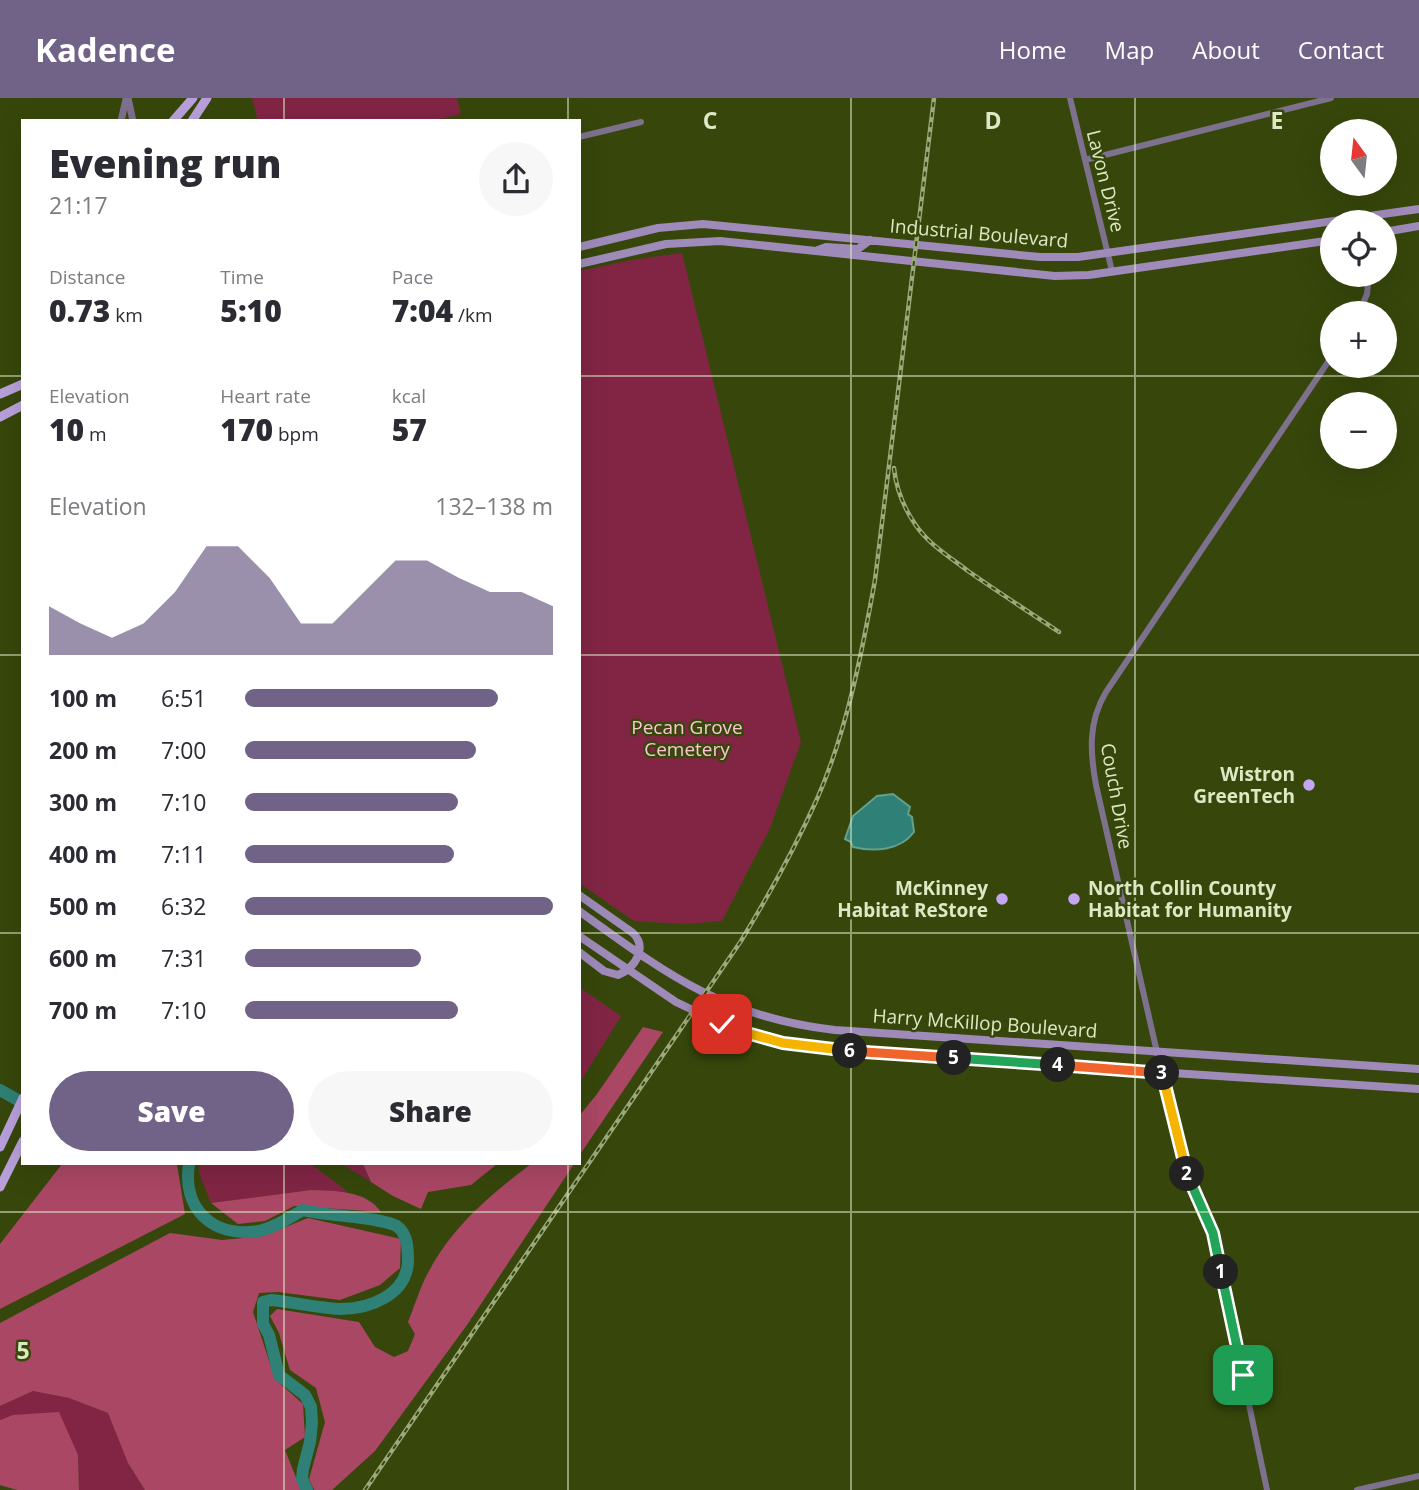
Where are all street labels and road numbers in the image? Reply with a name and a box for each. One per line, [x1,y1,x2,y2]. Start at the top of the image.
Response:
street label: Lavon Drive [1081,127,1131,235]
street label: Industrial Boulevard [889,212,1069,254]
street label: Couch Drive [1095,741,1139,851]
street label: Harry McKillop Boulevard [872,1002,1098,1044]

